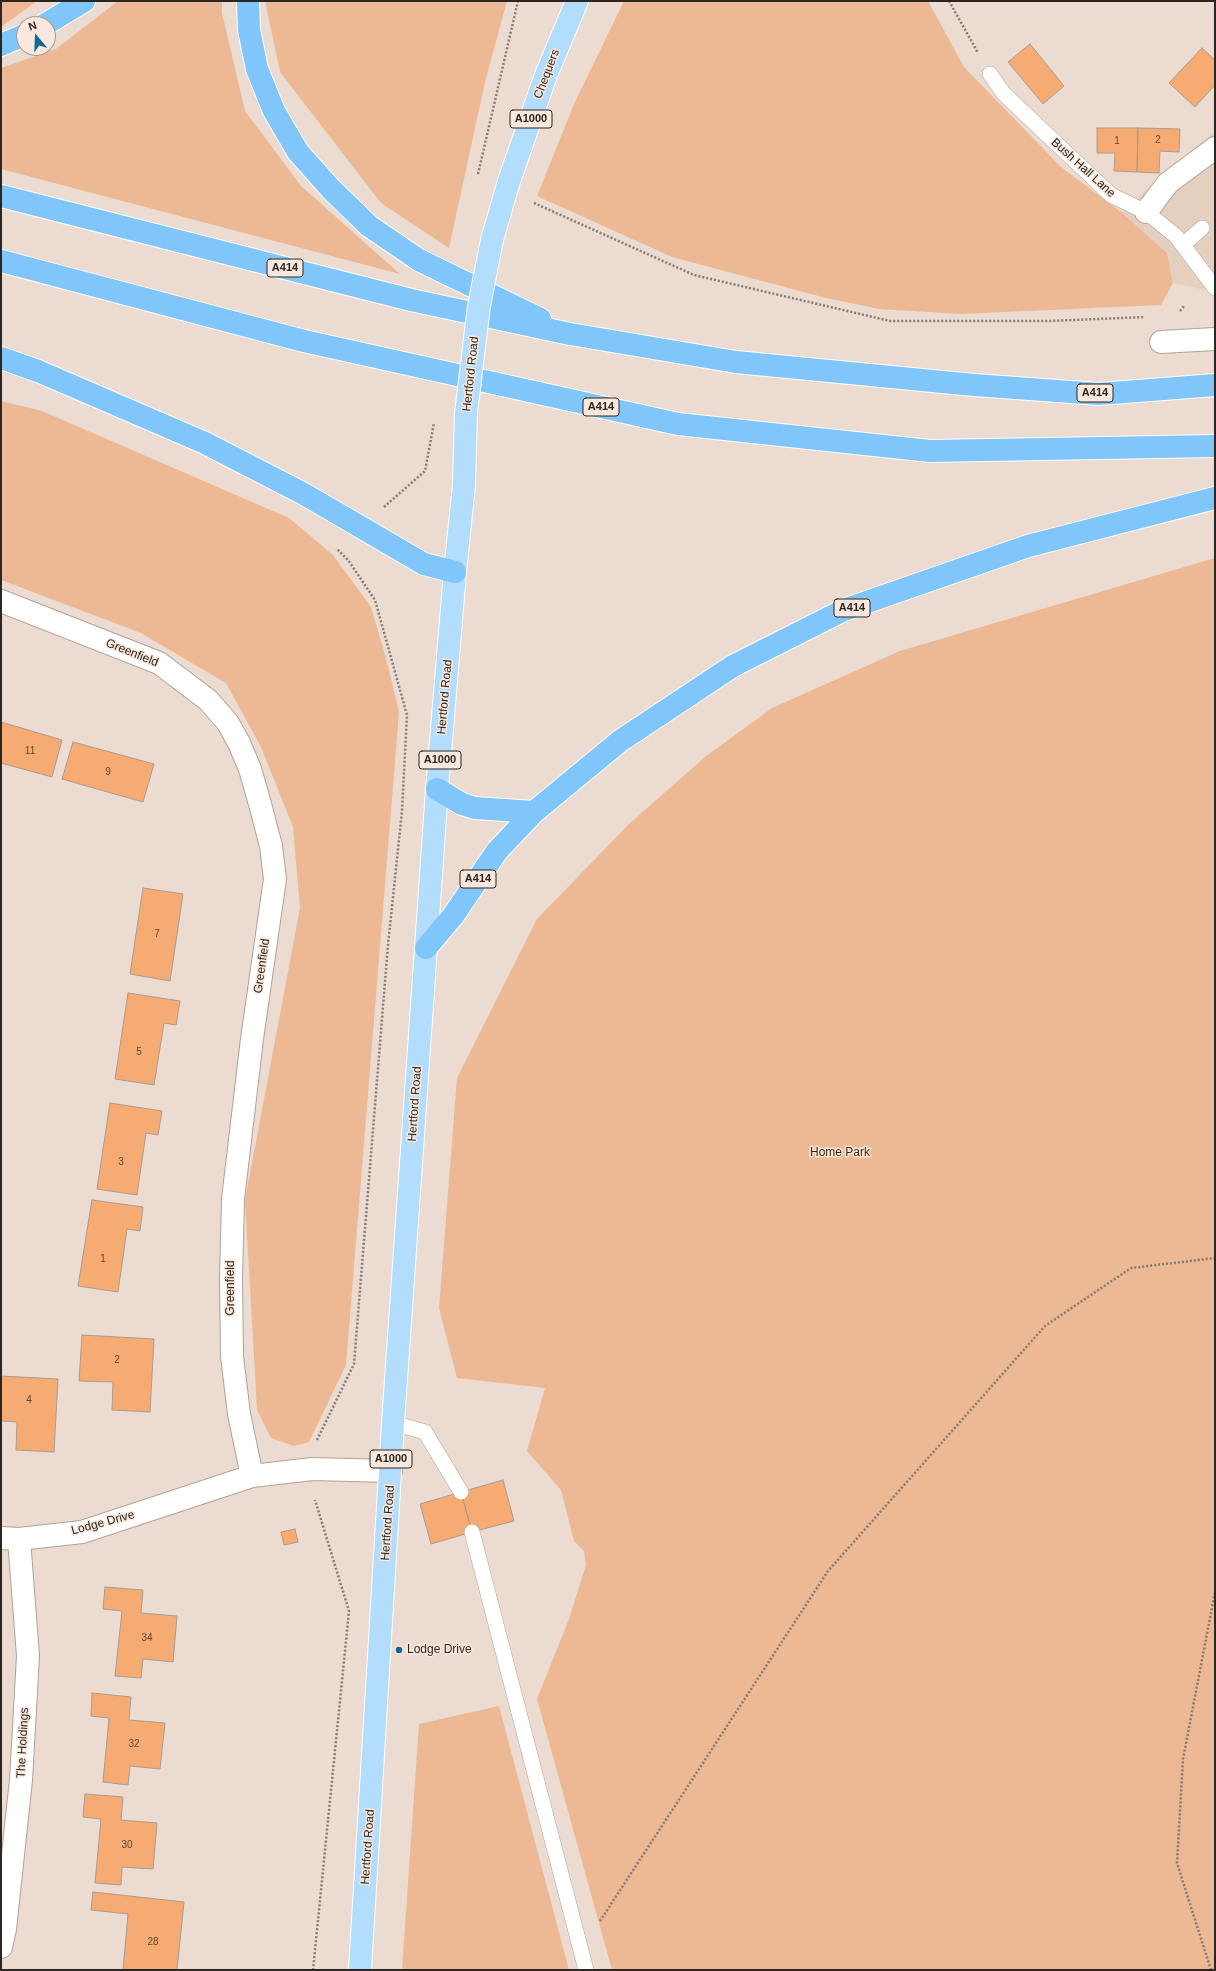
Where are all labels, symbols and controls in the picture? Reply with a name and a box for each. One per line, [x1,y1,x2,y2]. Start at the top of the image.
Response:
north arrow [16,16,56,56]
text: N [27,19,38,33]
street label: Chequers [531,47,563,101]
road number: A1000 [510,110,552,128]
house number: 2 [1155,134,1161,146]
street label: Bush Hall Lane [1048,135,1118,201]
house number: 1 [1114,135,1120,147]
road number: A414 [267,259,303,277]
street label: Hertford Road [460,336,482,412]
road number: A414 [1077,384,1113,402]
road number: A414 [583,398,619,416]
road number: A414 [834,599,870,617]
street label: Greenfield [104,636,160,670]
street label: Hertford Road [435,659,455,735]
house number: 11 [25,745,35,757]
road number: A1000 [419,751,461,769]
house number: 9 [105,766,111,778]
road number: A414 [460,870,496,888]
house number: 7 [154,928,160,940]
street label: Greenfield [251,938,273,994]
house number: 5 [136,1046,142,1058]
street label: Hertford Road [405,1066,425,1142]
park label: Home Park [810,1146,870,1160]
house number: 3 [118,1156,124,1168]
house number: 1 [100,1253,106,1265]
street label: Greenfield [224,1260,238,1316]
house number: 2 [114,1354,120,1366]
house number: 4 [26,1394,32,1406]
road number: A1000 [370,1450,412,1468]
street label: Hertford Road [378,1485,398,1561]
street label: Lodge Drive [70,1508,136,1538]
house number: 34 [141,1632,153,1644]
place label: Lodge Drive [407,1643,472,1657]
marker: Lodge Drive [394,1645,404,1655]
street label: The Holdings [14,1707,32,1779]
house number: 32 [128,1738,140,1750]
street label: Hertford Road [358,1809,378,1885]
house number: 30 [121,1839,133,1851]
house number: 28 [147,1936,159,1948]

